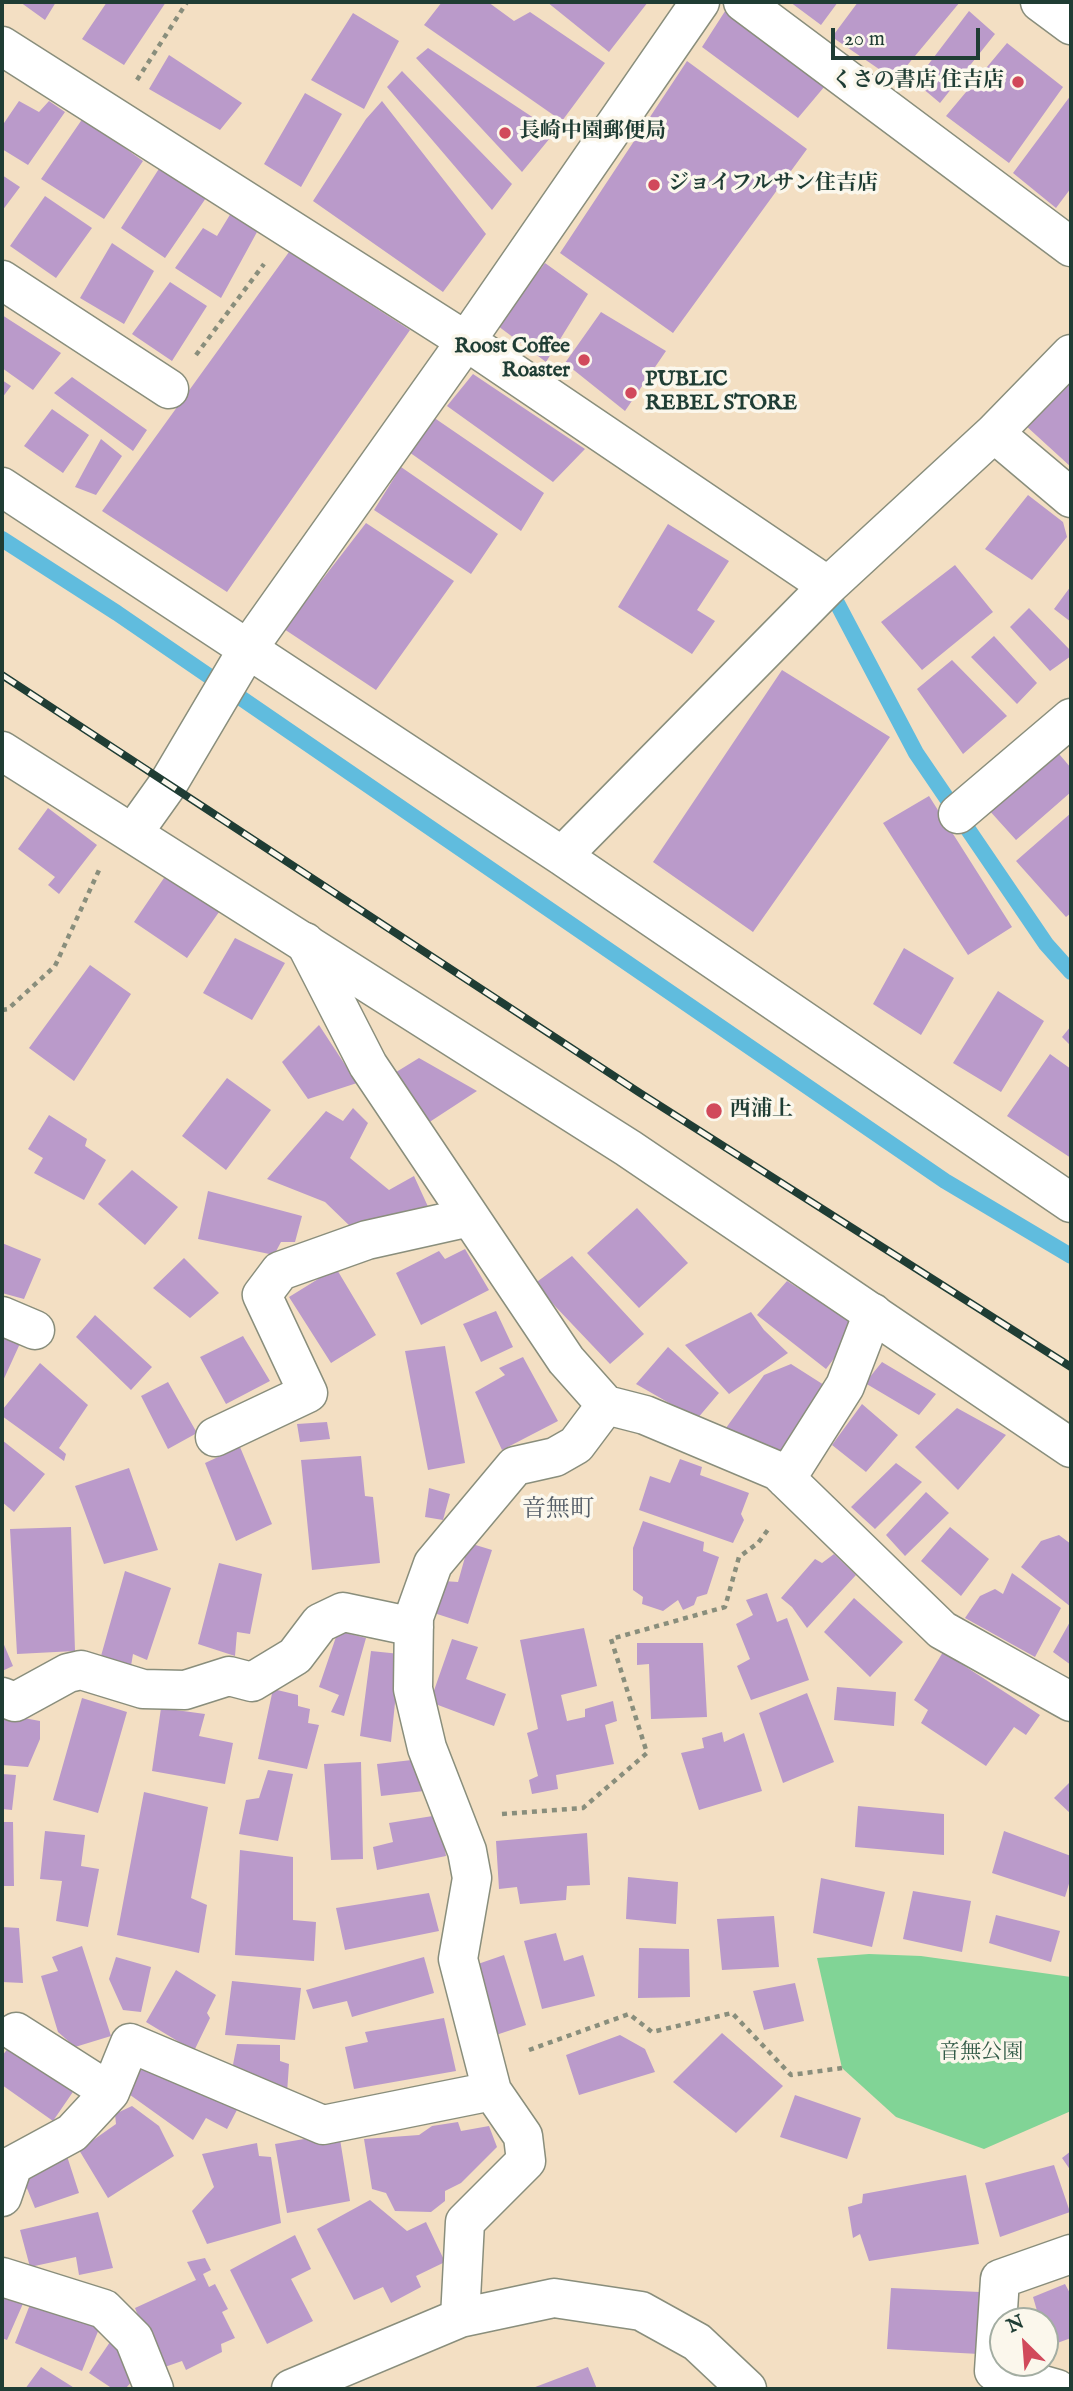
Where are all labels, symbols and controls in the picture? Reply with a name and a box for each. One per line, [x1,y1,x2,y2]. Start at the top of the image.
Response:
scale bar [835,14,984,58]
text: 20 m [844,26,885,53]
place label: くさの書店 住吉店 [831,69,1004,95]
marker: くさの書店 住吉店 [1010,74,1026,90]
place label: 長崎中園郵便局 [519,120,666,146]
marker: 長崎中園郵便局 [497,125,513,141]
place label: ジョイフルサン住吉店 [668,172,878,198]
marker: ジョイフルサン住吉店 [646,177,662,193]
place label: Roost Coffee Roaster [454,335,570,385]
marker: Roost Coffee Roaster [576,352,592,368]
place label: PUBLIC REBEL STORE [645,368,797,418]
marker: PUBLIC REBEL STORE [623,385,639,401]
place label: 西浦上 [730,1098,793,1124]
marker: 西浦上 [704,1101,724,1121]
district label: 音無町 [522,1497,594,1525]
park label: 音無公園 [939,2041,1023,2067]
north arrow [989,2307,1059,2377]
text: N [1003,2310,1028,2339]

